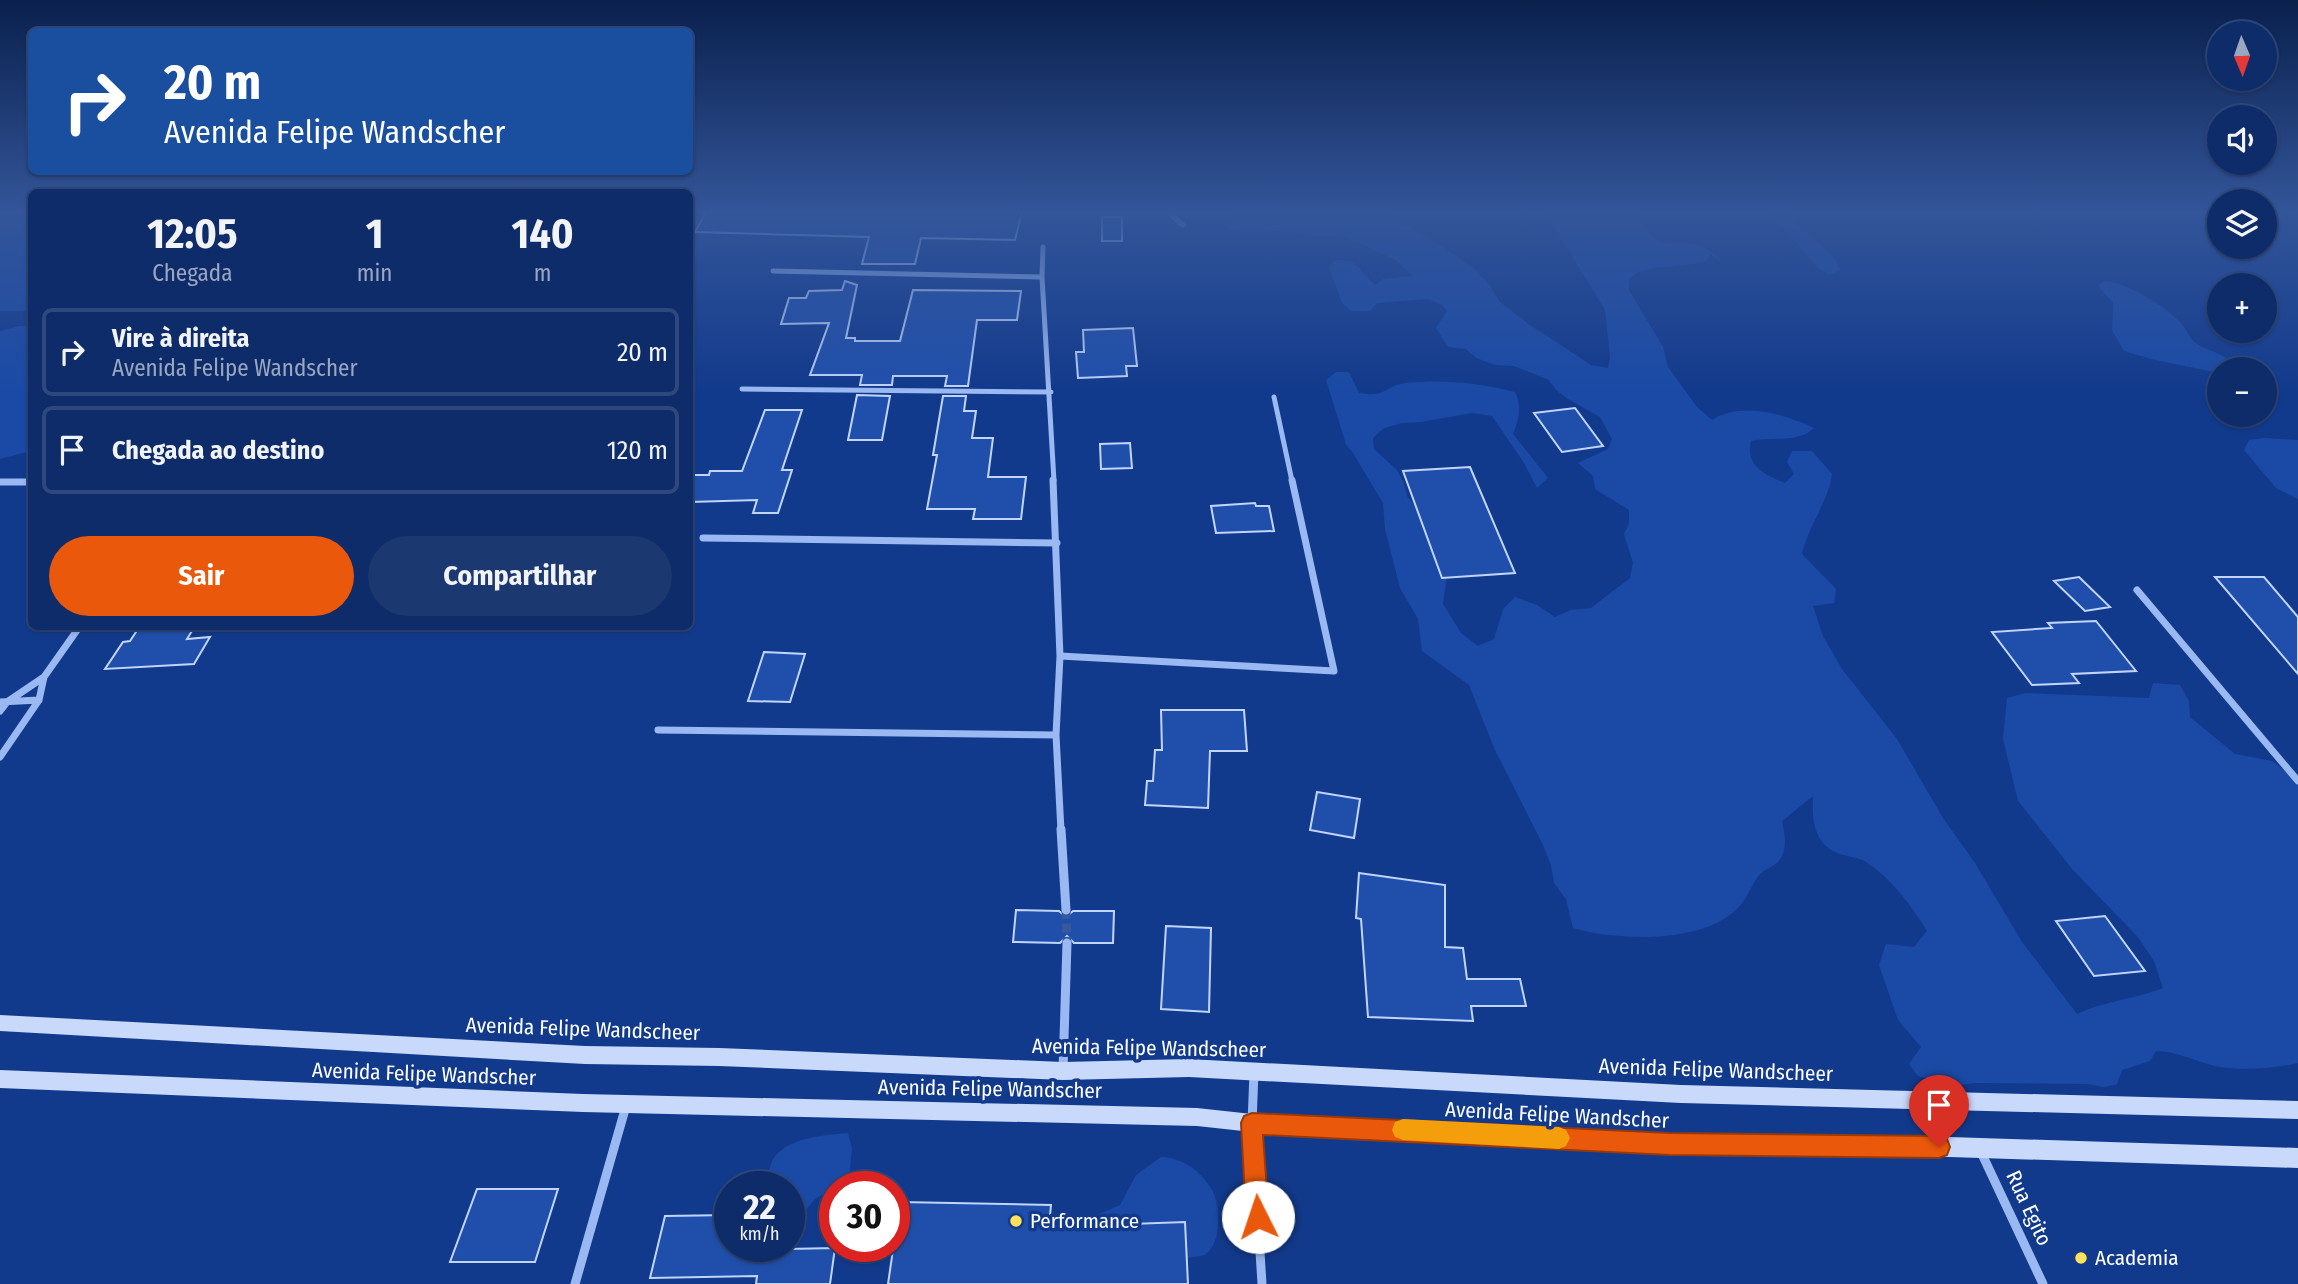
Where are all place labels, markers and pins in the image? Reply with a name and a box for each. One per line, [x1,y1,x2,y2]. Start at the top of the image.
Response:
pin [1909,1075,1969,1147]
place label: Performance [1030,1208,1139,1234]
marker: Performance [1008,1213,1024,1229]
place label: Academia [2095,1245,2178,1271]
marker: Academia [2073,1250,2089,1266]

